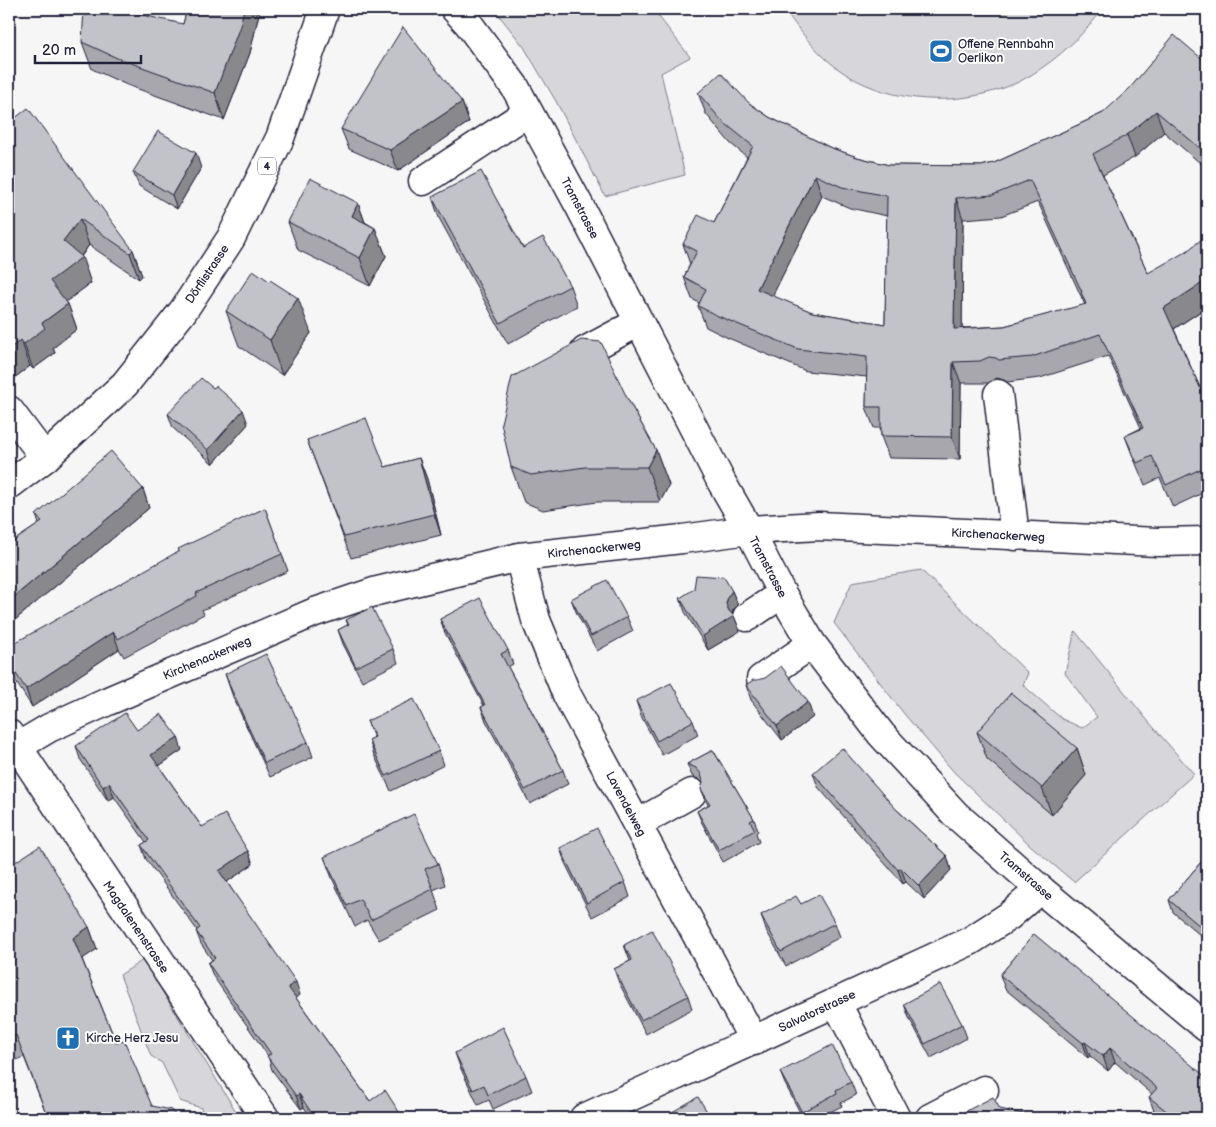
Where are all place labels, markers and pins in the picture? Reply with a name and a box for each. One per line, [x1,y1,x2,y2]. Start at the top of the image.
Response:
place label: Offene Rennbahn Oerlikon [958,37,1054,66]
sports icon: Offene Rennbahn Oerlikon [928,38,954,64]
church icon: Kirche Herz Jesu [55,1025,81,1051]
place label: Kirche Herz Jesu [86,1031,179,1046]

